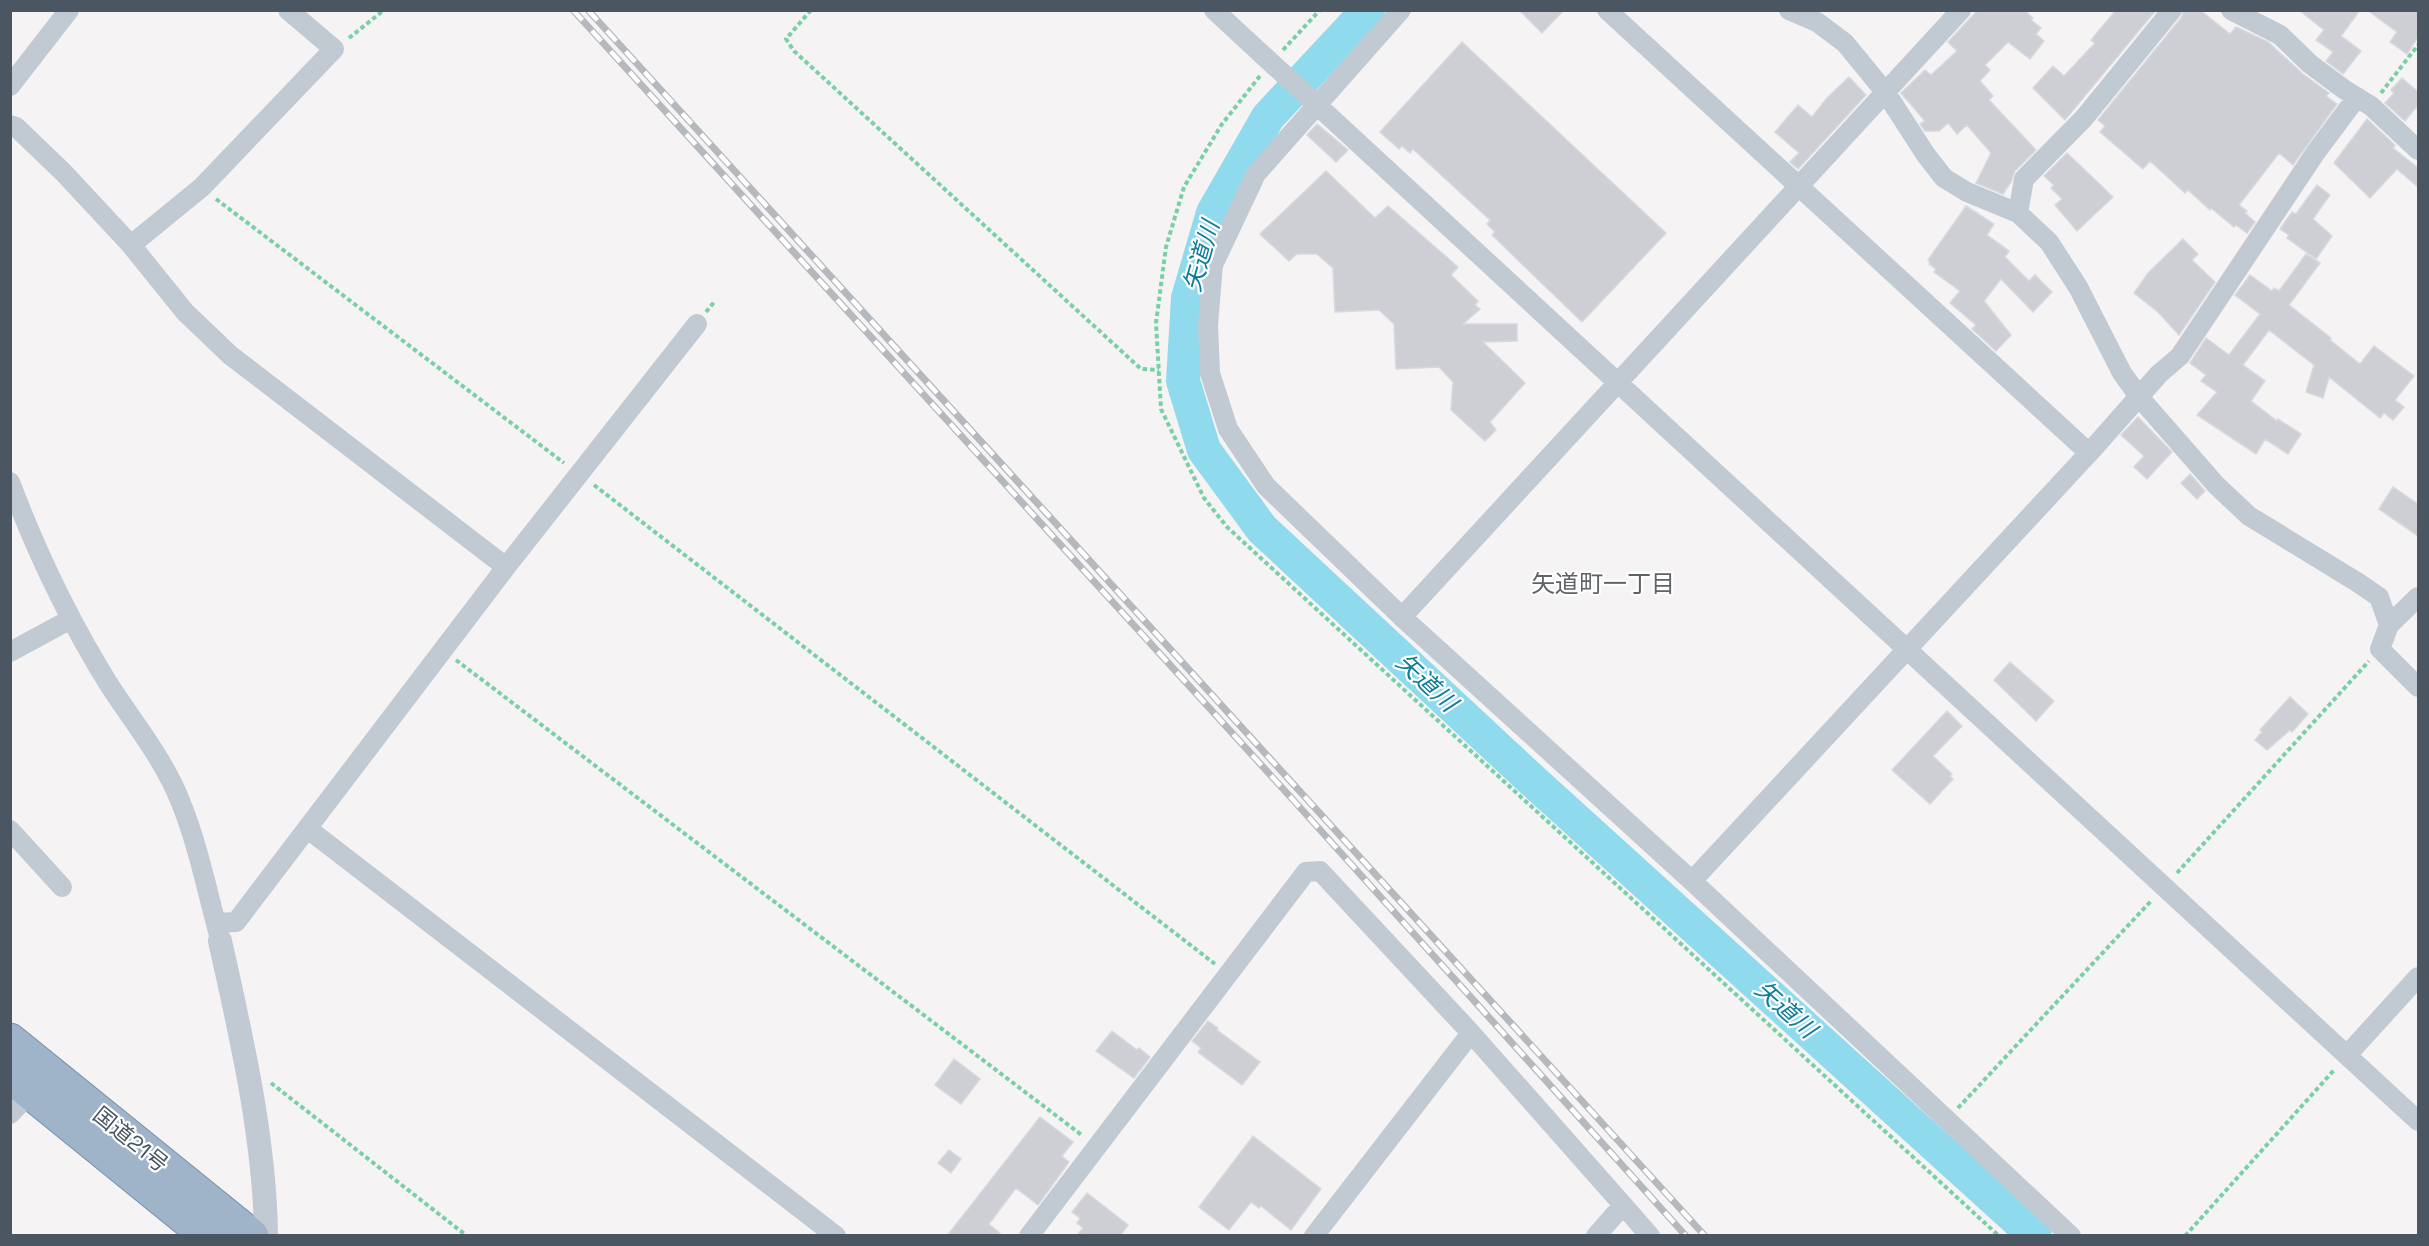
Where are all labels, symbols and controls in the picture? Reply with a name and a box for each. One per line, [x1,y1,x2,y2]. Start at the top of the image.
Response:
water label: 矢道川 [1176,214,1227,295]
district label: 矢道町一丁目 [1531,568,1675,599]
water label: 矢道川 [1390,646,1466,720]
water label: 矢道川 [1749,973,1825,1047]
street label: 国道21号 [88,1100,174,1178]

